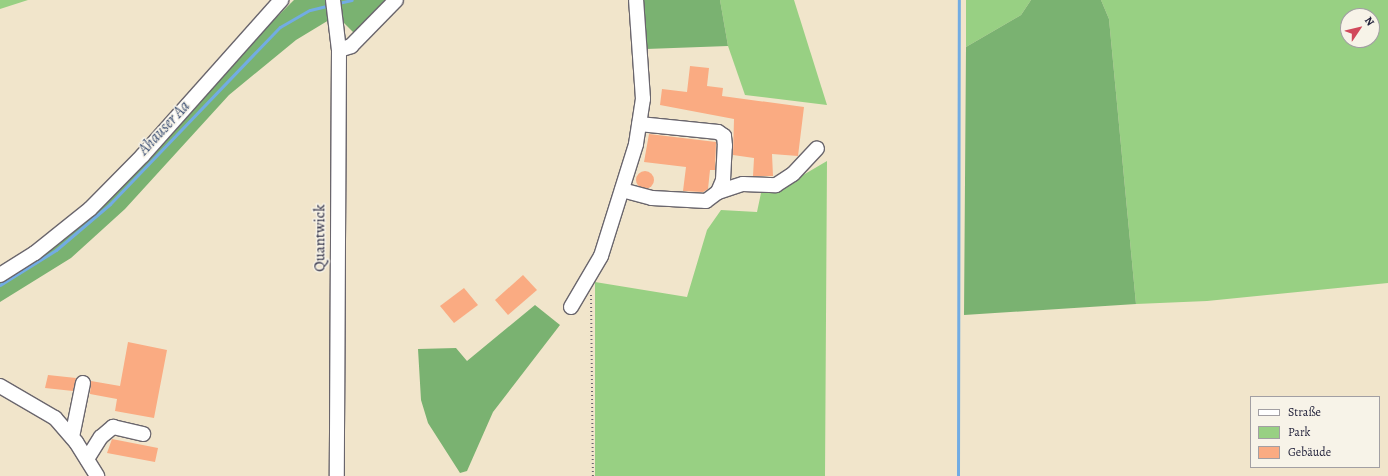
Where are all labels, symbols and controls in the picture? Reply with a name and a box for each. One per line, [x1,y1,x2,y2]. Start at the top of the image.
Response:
north arrow [1340,8,1380,48]
text: N [1361,14,1378,29]
water label: Ahauser Aa [134,97,194,159]
street label: Quantwick [311,204,329,272]
legend [1250,396,1380,468]
text: Straße [1288,404,1321,420]
text: Park [1288,424,1311,440]
text: Gebäude [1288,444,1331,460]

